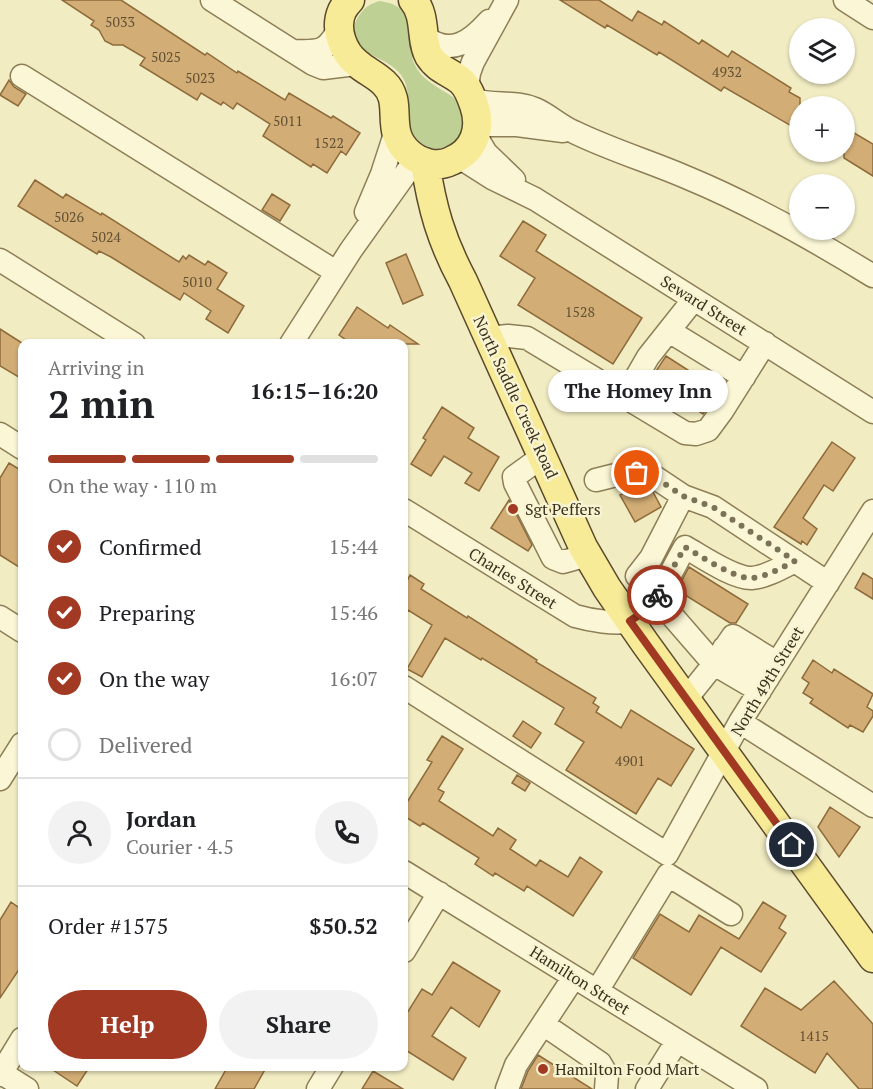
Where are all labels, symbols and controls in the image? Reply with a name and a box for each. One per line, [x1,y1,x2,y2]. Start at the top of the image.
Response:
house number: 5033 [105,12,135,31]
map controls [789,18,855,240]
button: layers [789,18,855,84]
house number: 5025 [151,47,181,66]
house number: 4932 [712,62,742,81]
house number: 5023 [185,68,215,87]
button: + [789,96,855,162]
house number: 5011 [273,111,303,130]
house number: 1522 [314,133,344,152]
button: − [789,174,855,240]
house number: 5026 [54,207,84,226]
house number: 5024 [91,227,121,246]
street label: Seward Street [657,270,751,340]
house number: 5010 [182,272,212,291]
house number: 1528 [565,302,595,321]
street label: North Saddle Creek Road [469,312,564,482]
text: Arriving in [48,354,144,381]
callout: The Homey Inn [547,371,727,413]
text: 16:15–16:20 [250,376,378,405]
text: 2 min [48,377,155,429]
text: The Homey Inn [564,377,712,404]
pin [611,447,662,498]
icon: bag [620,456,653,489]
text: On the way · 110 m [48,472,217,499]
place label: Sgt Peffers [525,498,601,520]
marker: Sgt Peffers [506,502,520,516]
icon: check [48,530,81,563]
text: Confirmed [99,532,202,561]
text: 15:44 [329,533,378,560]
street label: Charles Street [465,542,561,614]
courier [627,565,687,625]
icon: bike [641,579,674,612]
icon: check [48,596,81,629]
text: Preparing [99,598,195,627]
text: 15:46 [329,599,378,626]
street label: North 49th Street [725,622,809,740]
icon: check [48,662,81,695]
text: On the way [99,664,209,693]
text: 16:07 [329,665,378,692]
text: Delivered [99,730,192,759]
house number: 4901 [615,751,645,770]
button: person [48,801,111,864]
button: phone [315,801,378,864]
text: Jordan [126,804,196,833]
pin [766,819,817,870]
icon: home [775,828,808,861]
text: Courier · 4.5 [126,833,234,860]
text: Order #1575 [48,911,168,940]
text: $50.52 [309,911,378,940]
street label: Hamilton Street [526,940,634,1020]
button: Help [48,990,207,1059]
button: Share [219,990,378,1059]
house number: 1415 [799,1026,829,1045]
place label: Hamilton Food Mart [555,1058,700,1080]
marker: Hamilton Food Mart [536,1062,550,1076]

